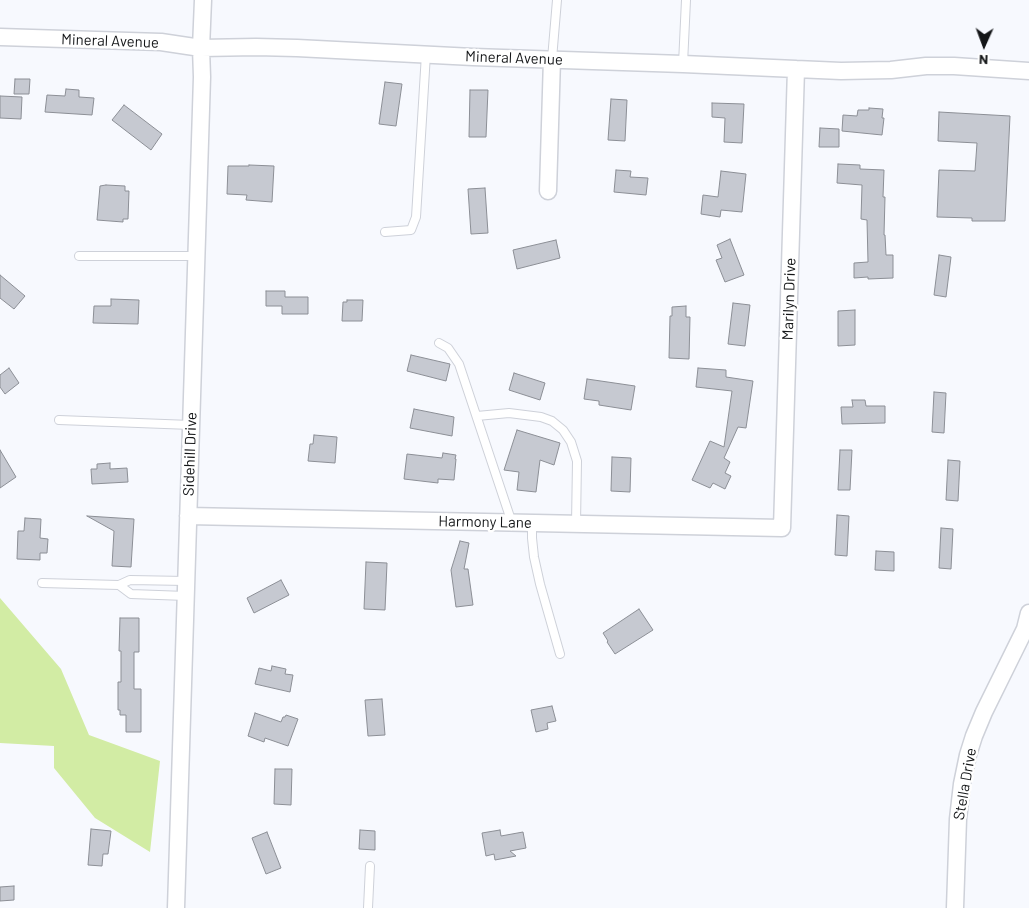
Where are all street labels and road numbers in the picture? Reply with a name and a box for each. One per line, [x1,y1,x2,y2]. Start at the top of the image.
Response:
street label: Mineral Avenue [61,30,159,52]
street label: Mineral Avenue [465,47,563,69]
street label: Marilyn Drive [779,257,799,341]
street label: Sidehill Drive [180,412,200,496]
street label: Harmony Lane [438,512,532,532]
street label: Stella Drive [950,747,980,821]

